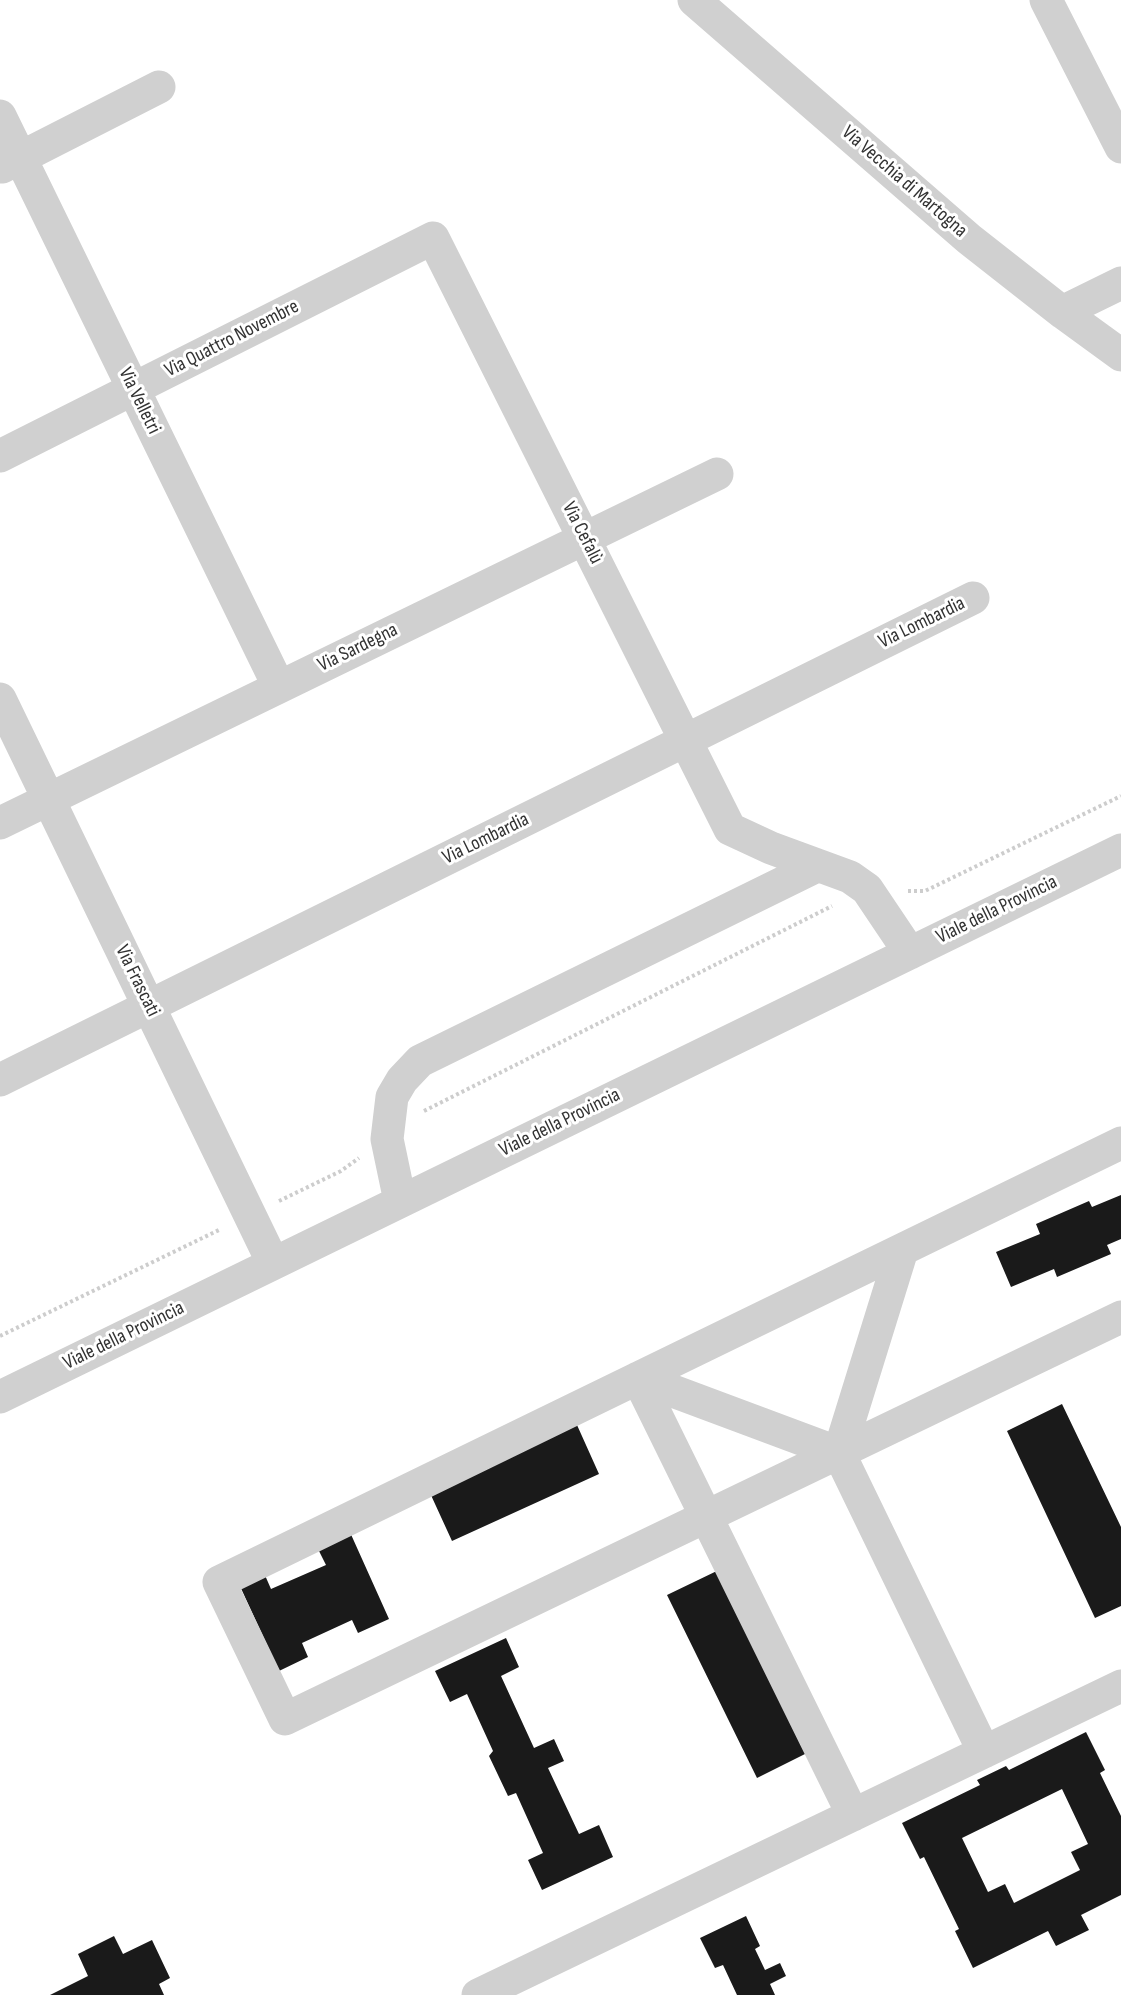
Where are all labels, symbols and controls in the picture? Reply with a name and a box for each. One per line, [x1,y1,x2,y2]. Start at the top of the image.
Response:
street label: Via Vecchia di Martogna [836,121,972,243]
street label: Via Quattro Novembre [161,295,303,383]
street label: Via Velletri [113,364,165,438]
street label: Via Cefalù [556,498,608,568]
street label: Via Lombardia [875,592,969,654]
street label: Via Sardegna [314,618,402,678]
street label: Via Lombardia [439,808,533,870]
street label: Viale della Provincia [933,870,1061,950]
street label: Via Frascati [109,941,165,1021]
street label: Viale della Provincia [496,1083,624,1163]
street label: Viale della Provincia [60,1296,188,1376]

